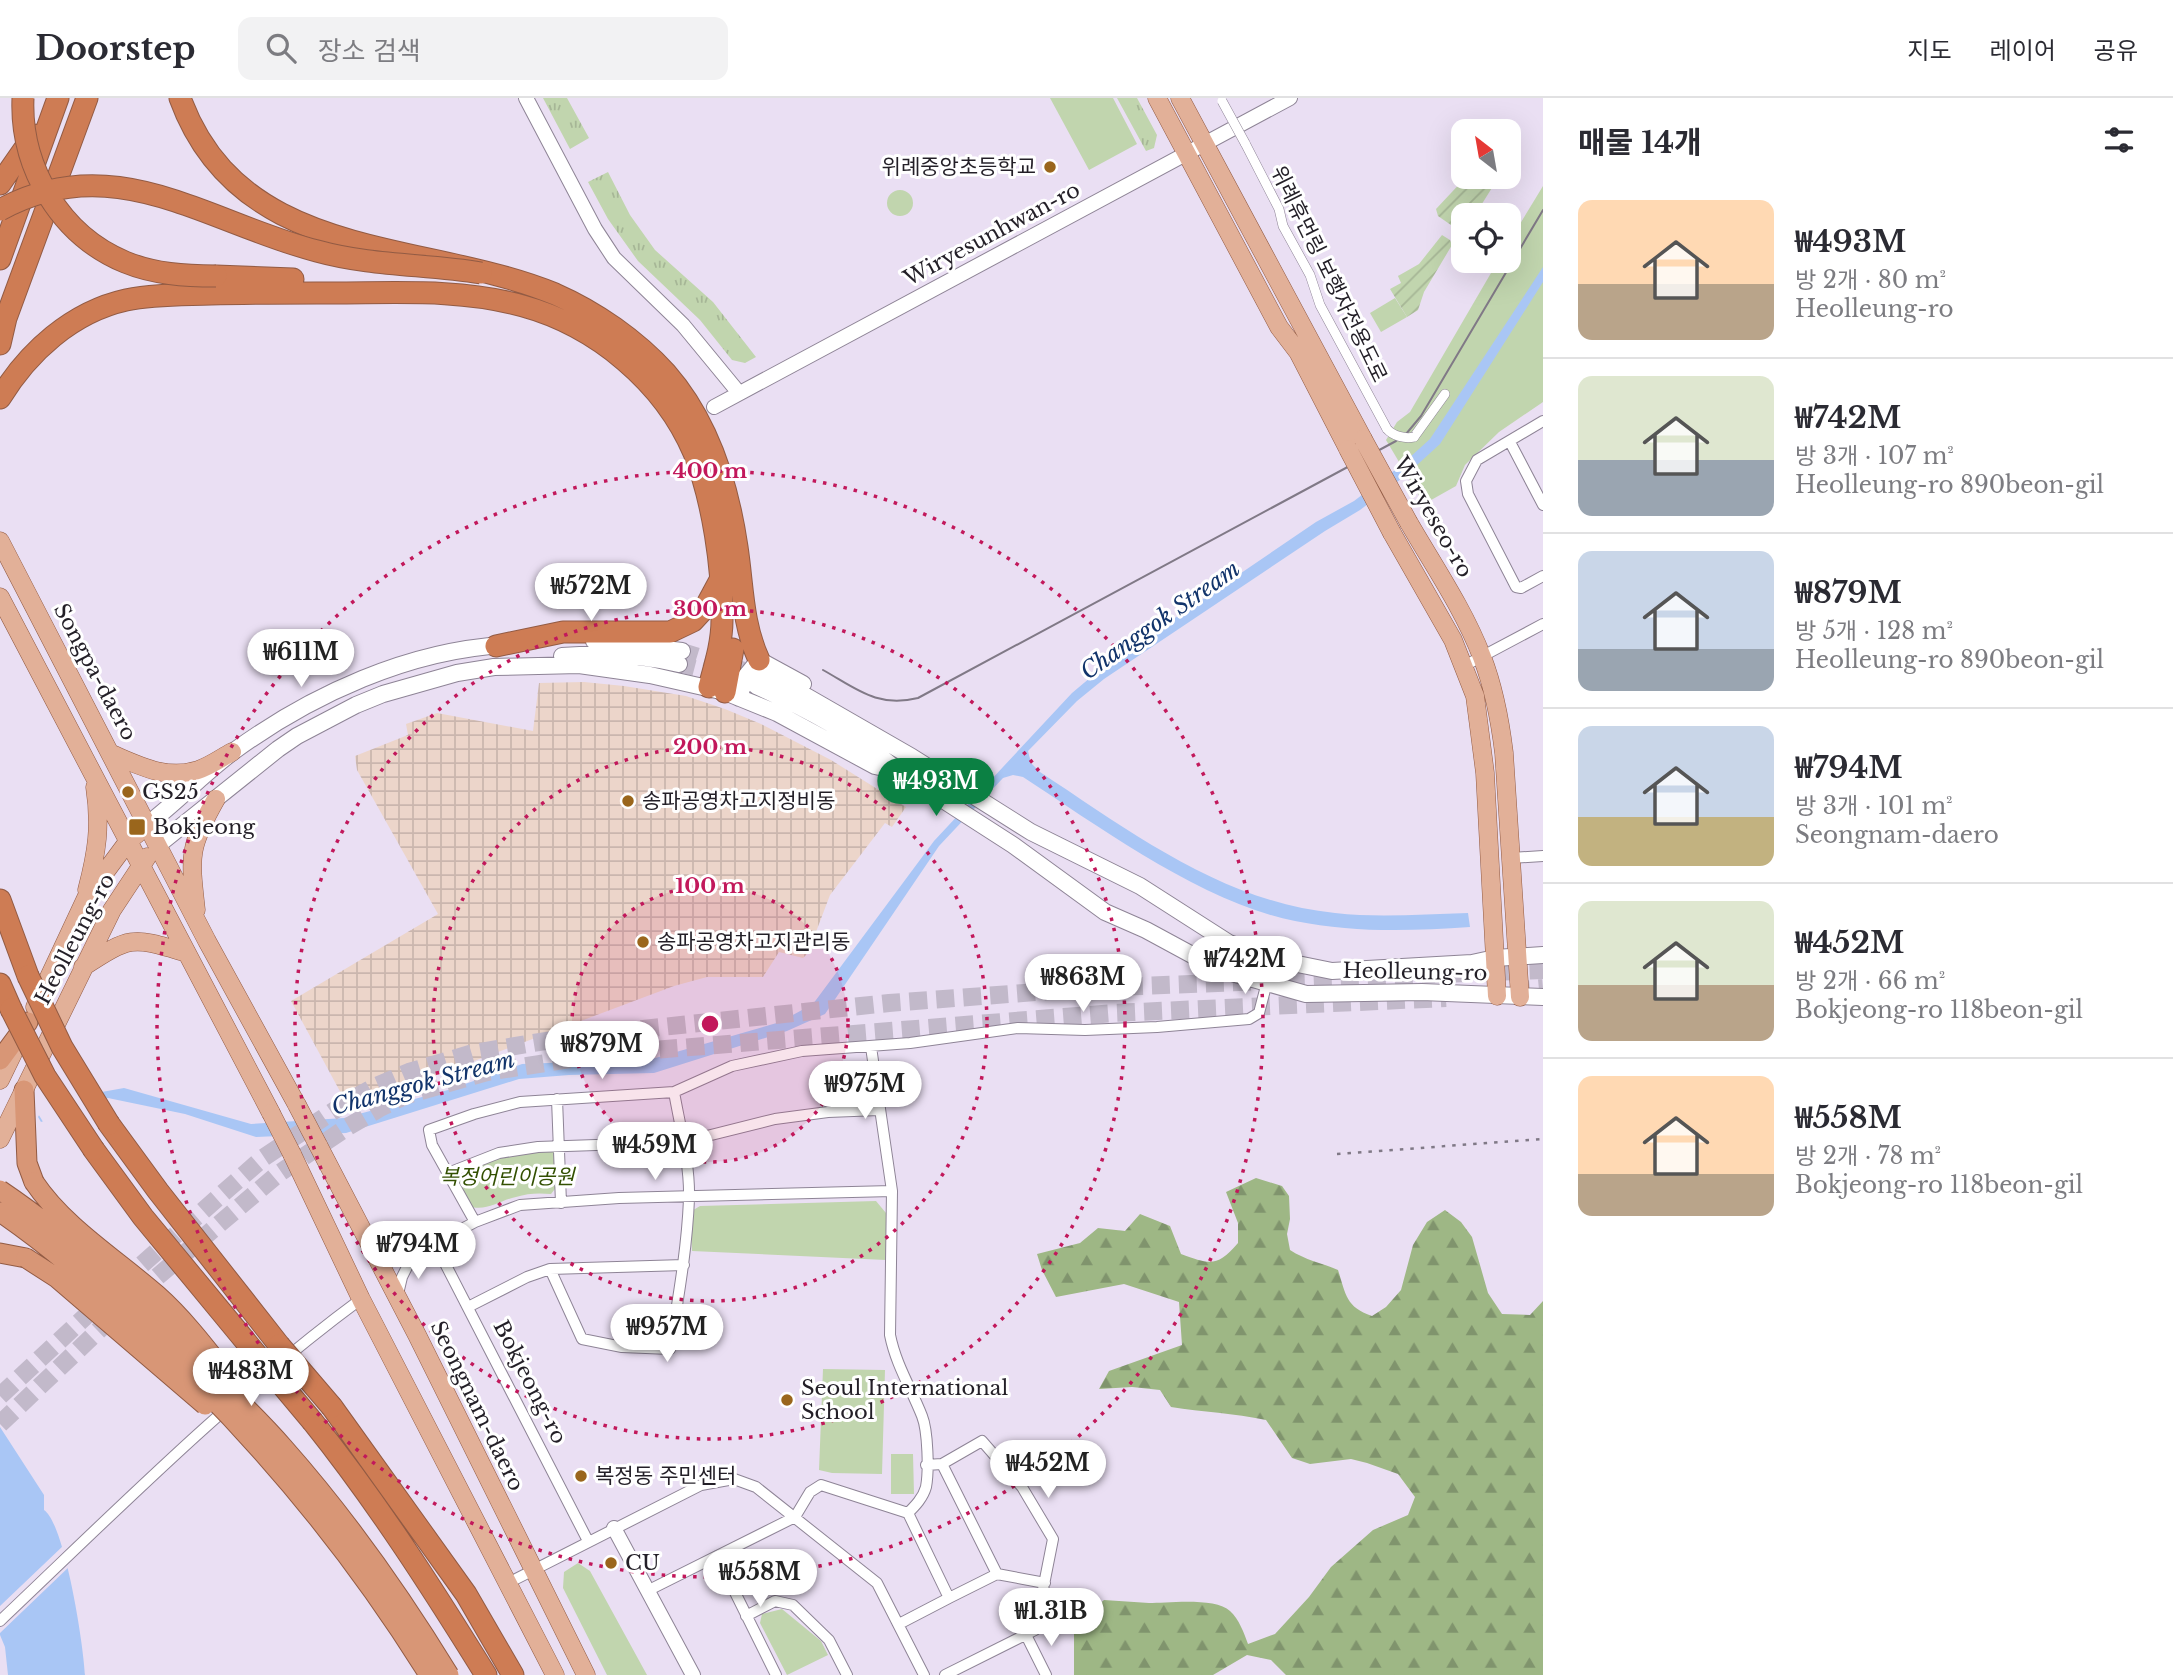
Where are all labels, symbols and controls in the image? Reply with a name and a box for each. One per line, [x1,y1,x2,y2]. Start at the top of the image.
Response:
search box [238,17,728,80]
text: Doorstep [35,28,196,69]
icon: search [262,29,300,67]
text: 장소 검색 [318,35,421,67]
text: 지도 [1907,36,1952,65]
text: 레이어 [1990,36,2056,65]
text: 공유 [2094,36,2138,65]
north arrow [1451,119,1521,189]
map controls [1451,119,1521,273]
icon: filters [2100,121,2138,159]
text: 매물 14개 [1578,124,1702,161]
place label: 위례중앙초등학교 [881,154,1036,180]
marker: 위례중앙초등학교 [1042,159,1058,175]
street label: 위례휴먼링 보행자전용도로 [1265,161,1393,387]
street label: Wiryesunhwan-ro [899,177,1085,292]
button: locate [1451,203,1521,273]
text: ₩493M [1795,223,1906,260]
icon: home [1634,228,1718,312]
text: 방 2개 · 80 m² [1795,266,1946,294]
text: Heolleung-ro [1795,295,1954,323]
text: ₩742M [1795,399,1901,436]
icon: home [1634,404,1718,488]
text: 방 3개 · 107 m² [1795,442,1954,470]
street label: Wiryeseo-ro [1387,451,1478,582]
text: 400 m [673,458,747,484]
text: Heolleung-ro 890beon-gil [1795,471,2104,499]
water label: Changgok Stream [1075,554,1245,686]
pin: ₩572M [542,564,640,623]
text: ₩572M [551,572,631,600]
text: ₩879M [1795,574,1902,611]
icon: home [1634,579,1718,663]
text: 300 m [673,596,747,622]
street label: Songpa-daero [48,599,142,745]
text: 방 5개 · 128 m² [1795,617,1953,645]
pin: ₩611M [252,630,350,689]
text: ₩611M [263,638,339,666]
text: Heolleung-ro 890beon-gil [1795,646,2104,674]
text: 200 m [673,734,747,760]
text: ₩794M [1795,749,1903,786]
icon: home [1634,754,1718,838]
pin: ₩493M [887,758,985,818]
text: ₩493M [893,767,979,795]
place label: GS25 [142,779,199,805]
marker: GS25 [120,784,136,800]
place label: 송파공영차고지정비동 [642,788,835,814]
text: 방 3개 · 101 m² [1795,792,1953,820]
marker: 송파공영차고지정비동 [620,793,636,809]
place label: Bokjeong [153,814,255,840]
marker: Bokjeong [127,817,147,837]
text: Seongnam-daero [1795,821,1999,849]
street label: Heolleung-ro [30,869,120,1009]
text: 100 m [675,873,745,899]
text: ₩452M [1795,924,1904,961]
place label: 송파공영차고지관리동 [657,929,850,955]
icon: home [1634,929,1718,1013]
marker: 송파공영차고지관리동 [635,934,651,950]
pin: ₩742M [1196,936,1294,996]
text: ₩742M [1204,945,1286,973]
pin: ₩863M [1034,954,1132,1014]
street label: Heolleung-ro [1342,958,1488,986]
text: ₩863M [1041,963,1125,991]
text: 방 2개 · 66 m² [1795,967,1945,995]
text: Bokjeong-ro 118beon-gil [1795,996,2083,1024]
centre of rings [698,1012,722,1036]
pin: ₩879M [553,1021,651,1081]
text: ₩879M [561,1030,643,1058]
water label: Changgok Stream [328,1045,518,1121]
pin: ₩975M [816,1062,914,1121]
text: ₩975M [825,1070,905,1098]
text: ₩558M [1795,1099,1902,1136]
icon: home [1634,1104,1718,1188]
pin: ₩459M [606,1122,704,1182]
text: ₩459M [613,1131,697,1159]
text: 방 2개 · 78 m² [1795,1142,1941,1170]
park label: 복정어린이공원 [439,1164,576,1190]
text: Bokjeong-ro 118beon-gil [1795,1171,2083,1199]
pin: ₩794M [369,1222,467,1281]
text: ₩794M [377,1230,459,1258]
pin: ₩957M [618,1304,716,1364]
text: ₩957M [626,1313,708,1341]
street label: Bokjeong-ro [488,1316,572,1448]
street label: Seongnam-daero [425,1317,529,1495]
pin: ₩483M [202,1348,300,1408]
text: ₩483M [209,1357,293,1385]
place label: Seoul International School [801,1375,1008,1425]
marker: Seoul International School [779,1392,795,1408]
pin: ₩452M [999,1440,1097,1500]
text: ₩452M [1006,1449,1090,1477]
place label: 복정동 주민센터 [595,1463,736,1489]
marker: 복정동 주민센터 [573,1468,589,1484]
place label: CU [625,1550,660,1576]
pin: ₩558M [711,1550,809,1609]
marker: CU [603,1555,619,1571]
text: ₩558M [719,1558,801,1586]
pin: ₩1.31B [994,1588,1108,1648]
text: ₩1.31B [1015,1597,1087,1625]

